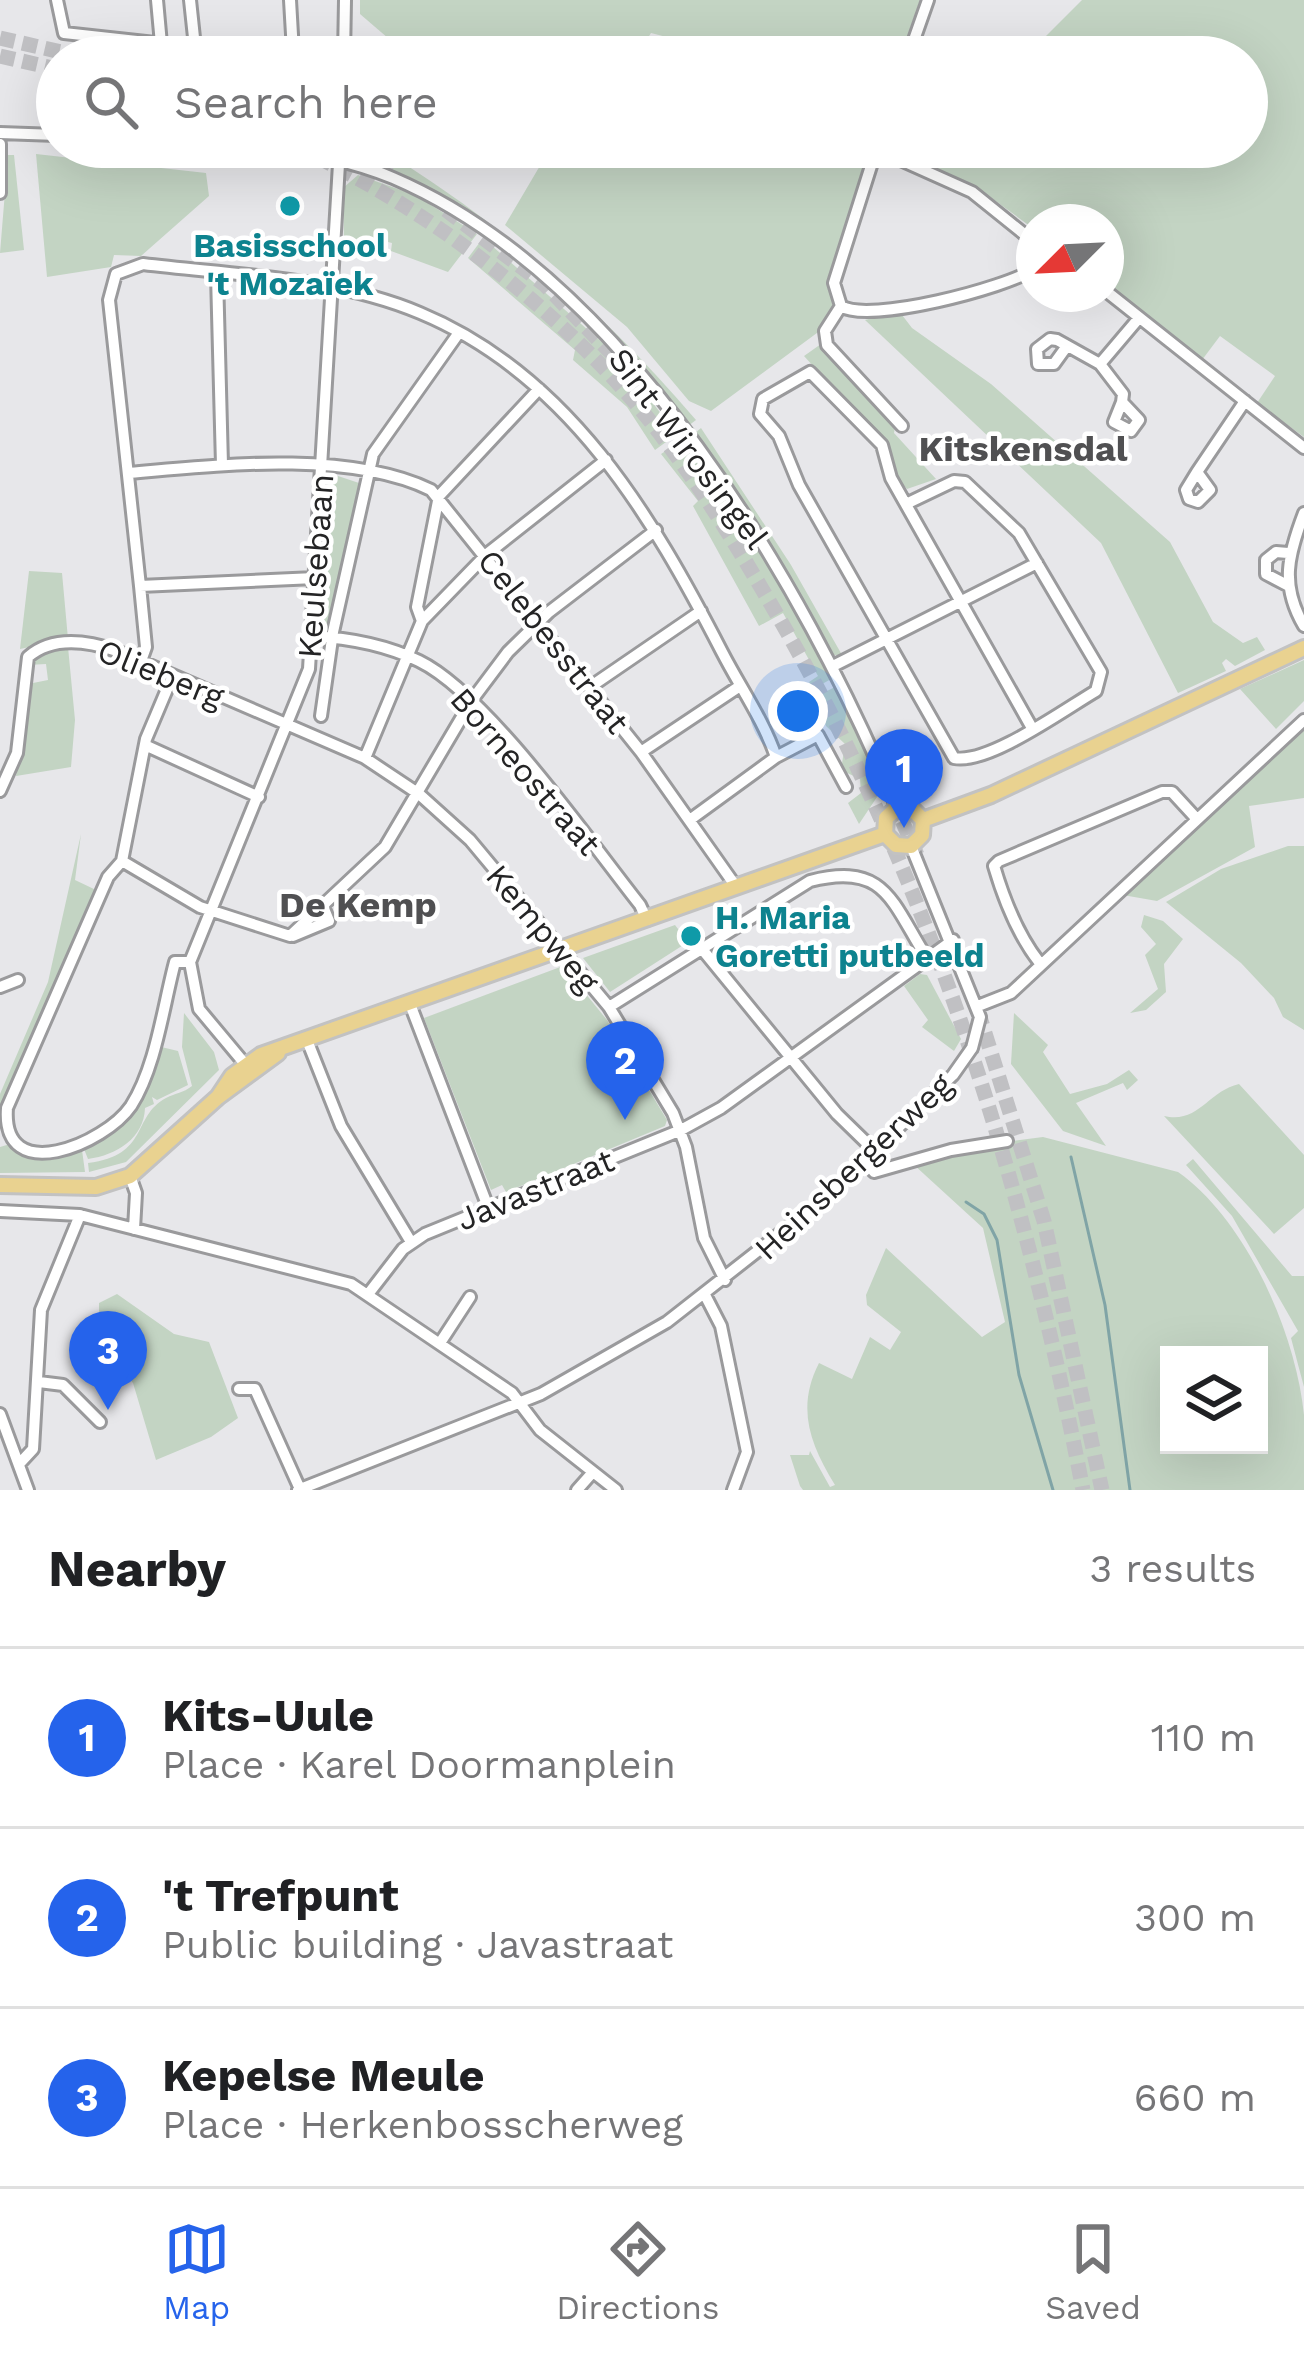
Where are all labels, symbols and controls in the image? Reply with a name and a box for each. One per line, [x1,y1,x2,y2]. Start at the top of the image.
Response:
search box [36,36,1268,168]
icon: search [78,69,144,135]
text: Search here [174,76,438,129]
marker: Basisschool 't Mozaïek [277,193,303,219]
north arrow [1016,204,1124,312]
place label: Basisschool 't Mozaïek [193,226,387,303]
street label: Sint Wirosingel [601,340,777,556]
district label: Kitskensdal [918,428,1128,470]
street label: Keulsebaan [290,473,341,660]
street label: Celebesstraat [470,542,638,741]
street label: Olieberg [92,631,230,717]
street label: Borneostraat [442,680,609,863]
your location [768,681,828,741]
pin: 1 [865,729,943,828]
street label: Kempweg [478,857,608,1000]
district label: De Kemp [279,884,437,926]
place label: H. Maria Goretti putbeeld [715,898,985,975]
marker: H. Maria Goretti putbeeld [678,923,704,949]
pin: 2 [586,1021,664,1120]
street label: Heinsbergerweg [747,1065,960,1268]
street label: Javastraat [451,1140,620,1239]
pin: 3 [69,1311,147,1410]
map controls [1160,1346,1268,1454]
button: layers [1160,1346,1268,1454]
text: Nearby [48,1539,226,1598]
text: 3 results [1090,1546,1256,1591]
text: Kits-Uule [162,1689,374,1742]
text: 1 [79,1715,95,1760]
text: 110 m [1151,1715,1256,1760]
text: Place · Karel Doormanplein [162,1742,676,1787]
text: 't Trefpunt [162,1869,399,1922]
text: 2 [75,1895,99,1940]
text: 300 m [1134,1895,1256,1940]
text: Public building · Javastraat [162,1922,673,1967]
text: Kepelse Meule [162,2049,485,2102]
text: 3 [75,2075,99,2120]
text: 660 m [1134,2075,1256,2120]
text: Place · Herkenbosscherweg [162,2102,683,2147]
tab: Map [163,2216,230,2327]
tab: Directions [556,2216,719,2327]
tab: Saved [1045,2216,1141,2327]

